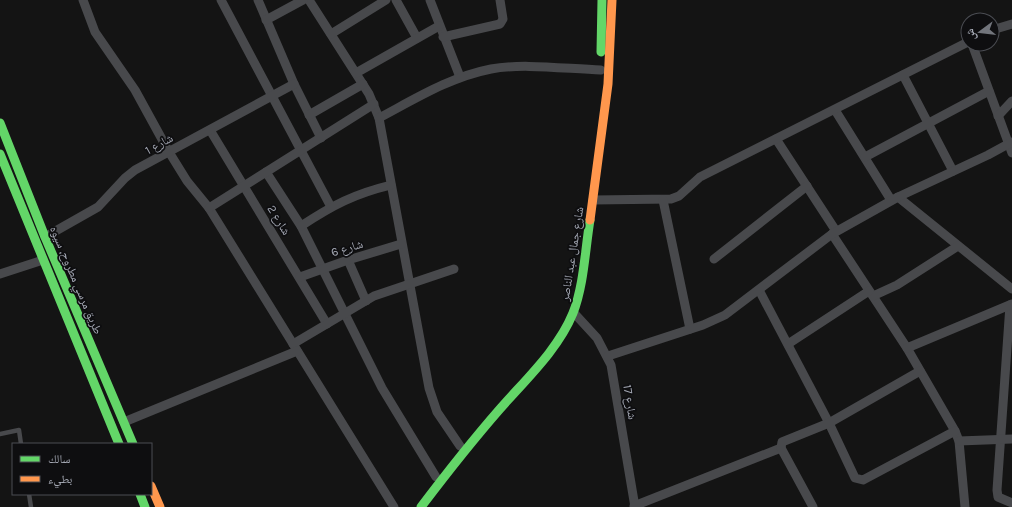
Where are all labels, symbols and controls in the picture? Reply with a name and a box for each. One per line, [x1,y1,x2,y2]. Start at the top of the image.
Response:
north arrow [960,12,1000,52]
text: ش [963,27,980,42]
street label: شارع 1 [143,131,176,158]
street label: شارع 2 [264,202,294,238]
street label: شارع جمال عبد الناصر [557,206,587,303]
street label: طريق مرسي مطروح, سيوه [44,224,105,337]
street label: شارع 6 [329,237,365,260]
street label: شارع 17 [619,383,640,421]
legend [12,443,152,495]
text: سالك [48,452,70,466]
text: بطيء [48,472,72,489]

